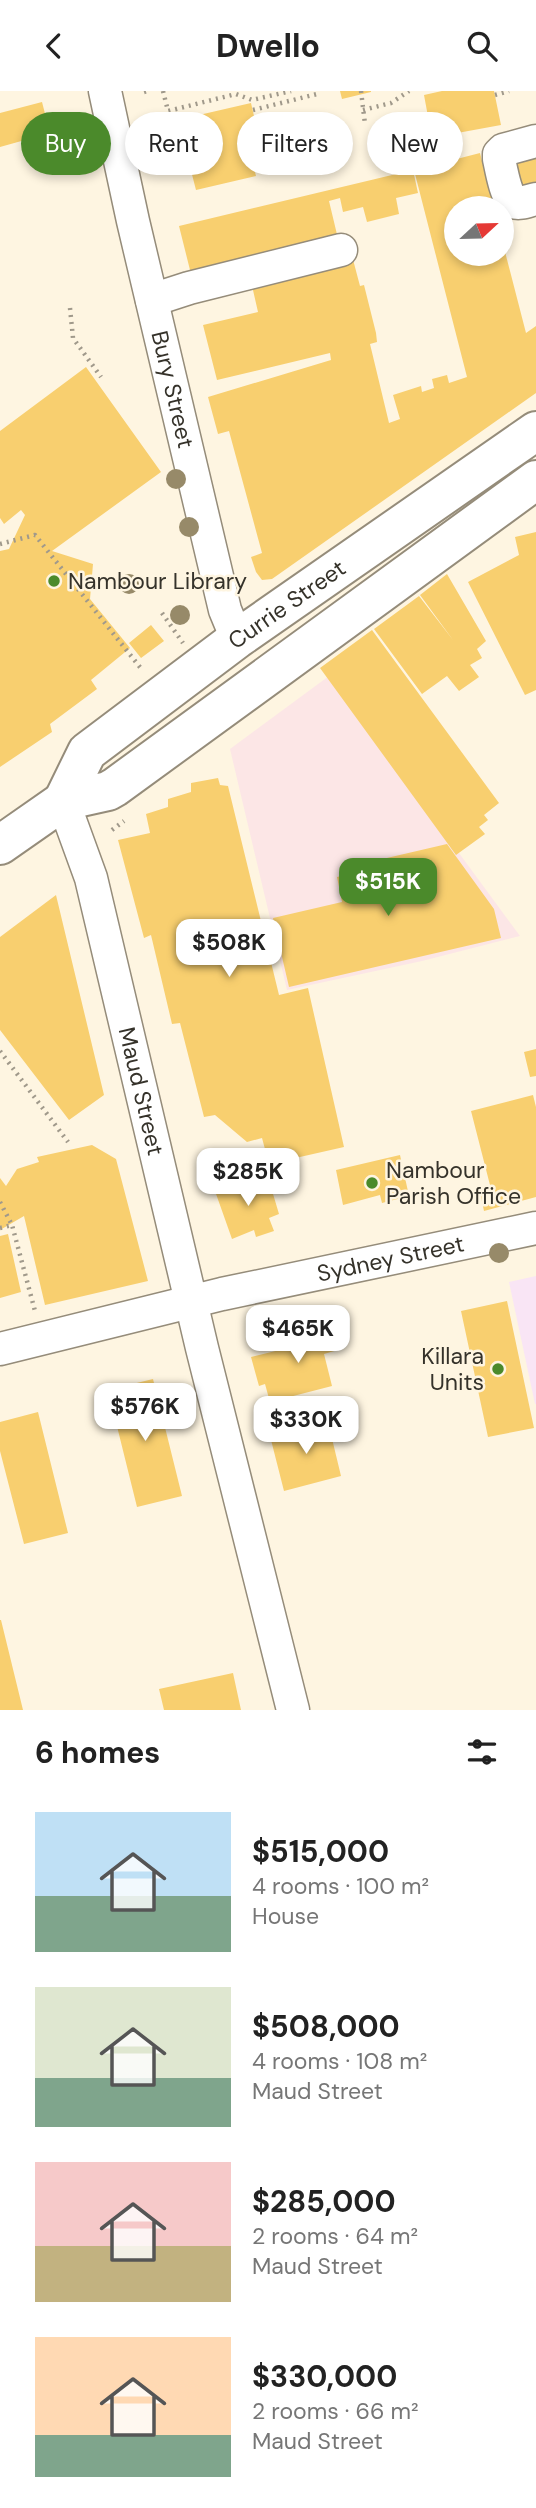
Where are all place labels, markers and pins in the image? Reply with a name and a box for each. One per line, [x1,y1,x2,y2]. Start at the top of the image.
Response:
place label: Nambour Library [68,566,247,596]
marker: Nambour Library [46,573,62,589]
pin: $515K [339,859,437,918]
pin: $508K [180,919,278,979]
pin: $285K [199,1149,297,1208]
place label: Nambour Parish Office [386,1155,521,1211]
marker: Nambour Parish Office [364,1175,380,1191]
pin: $465K [249,1305,347,1365]
place label: Killara Units [421,1341,484,1397]
marker: Killara Units [490,1361,506,1377]
pin: $576K [96,1383,194,1443]
pin: $330K [257,1397,355,1456]

